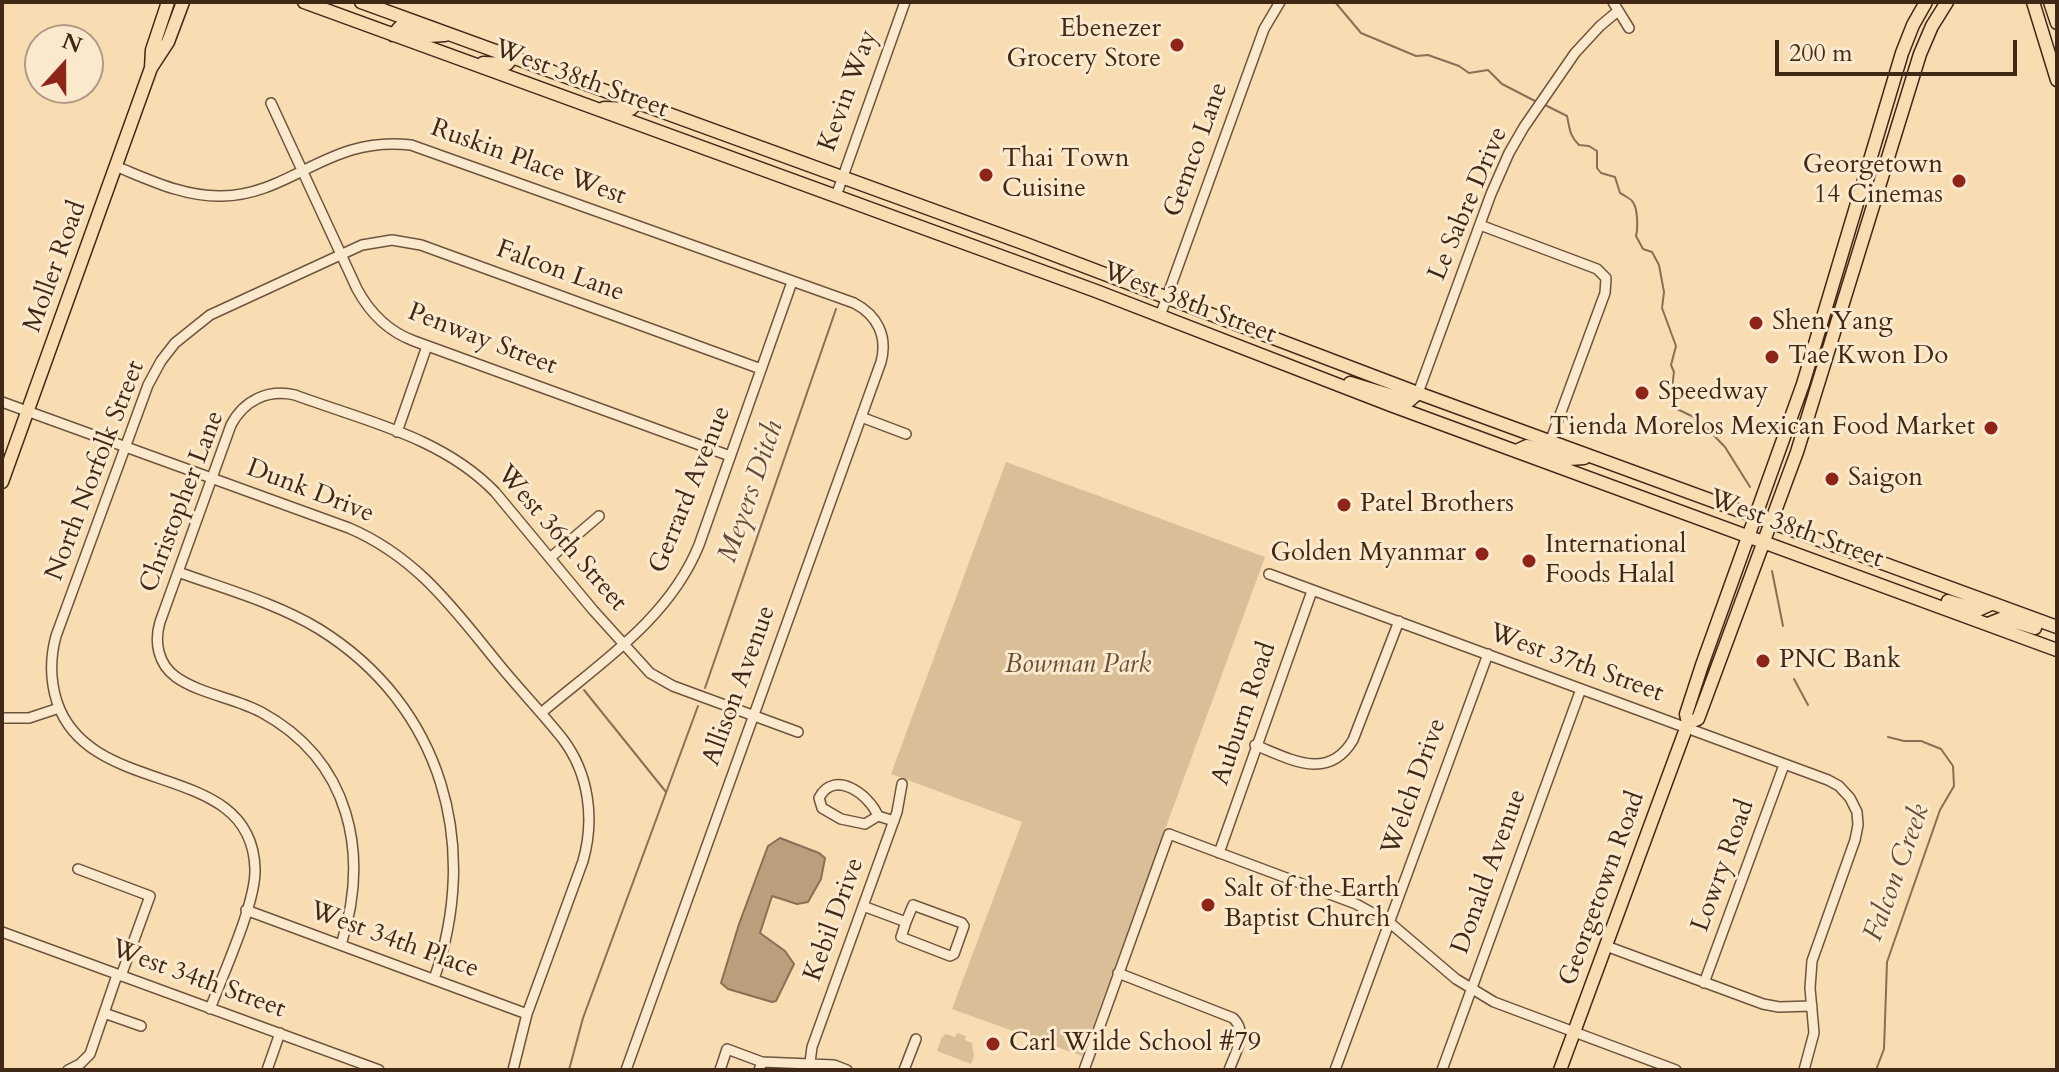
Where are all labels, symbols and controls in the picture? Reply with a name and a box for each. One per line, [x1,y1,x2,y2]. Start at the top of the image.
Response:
place label: Ebenezer Grocery Store [1006,14,1161,76]
north arrow [24,24,104,104]
scale bar [1779,24,2021,74]
text: N [58,26,86,61]
street label: Kevin Way [813,26,885,156]
street label: West 38th Street [490,34,672,126]
marker: Ebenezer Grocery Store [1168,36,1186,54]
text: 200 m [1789,37,1853,70]
street label: Gemco Lane [1158,79,1236,221]
street label: Ruskin Place West [426,113,630,213]
street label: Le Sabre Drive [1423,122,1515,286]
place label: Thai Town Cuisine [1002,144,1130,206]
place label: Georgetown 14 Cinemas [1803,150,1943,212]
marker: Thai Town Cuisine [977,166,995,184]
marker: Georgetown 14 Cinemas [1950,172,1968,190]
street label: Moller Road [18,197,94,337]
street label: Falcon Lane [492,234,628,310]
street label: West 38th Street [1098,257,1280,351]
street label: Penway Street [403,297,561,383]
place label: Shen Yang [1772,307,1893,339]
marker: Shen Yang [1747,314,1765,332]
place label: Tae Kwon Do [1788,341,1948,373]
marker: Tae Kwon Do [1763,348,1781,366]
street label: North Norfolk Street [40,357,152,585]
place label: Speedway [1658,377,1768,409]
marker: Speedway [1633,384,1651,402]
street label: Gerrard Avenue [643,402,739,578]
street label: Christopher Lane [134,407,232,597]
place label: Tienda Morelos Mexican Food Market [1550,412,1975,444]
water label: Meyers Ditch [712,417,792,567]
marker: Tienda Morelos Mexican Food Market [1982,419,2000,437]
street label: Dunk Drive [242,453,378,531]
street label: West 36th Street [489,460,633,618]
place label: Saigon [1848,463,1923,495]
marker: Saigon [1823,470,1841,488]
street label: West 38th Street [1705,484,1887,576]
place label: Patel Brothers [1360,489,1514,521]
marker: Patel Brothers [1335,496,1353,514]
place label: International Foods Halal [1545,530,1686,592]
place label: Golden Myanmar [1270,538,1466,570]
marker: Golden Myanmar [1473,545,1491,563]
marker: International Foods Halal [1520,552,1538,570]
street label: Allison Avenue [697,602,783,770]
street label: West 37th Street [1485,618,1667,710]
street label: Auburn Road [1206,638,1284,790]
place label: PNC Bank [1779,645,1901,677]
park label: Bowman Park [1005,650,1151,682]
marker: PNC Bank [1754,652,1772,670]
street label: Welch Drive [1376,714,1454,860]
street label: Donald Avenue [1446,785,1534,959]
street label: Georgetown Road [1553,788,1653,990]
street label: Lowry Road [1686,796,1762,936]
water label: Falcon Creek [1858,800,1938,946]
street label: Kebil Drive [798,854,872,986]
place label: Salt of the Earth Baptist Church [1224,874,1400,936]
street label: West 34th Place [305,896,483,986]
marker: Salt of the Earth Baptist Church [1199,896,1217,914]
street label: West 34th Street [107,934,289,1026]
place label: Carl Wilde School #79 [1009,1028,1261,1060]
marker: Carl Wilde School #79 [984,1035,1002,1053]

